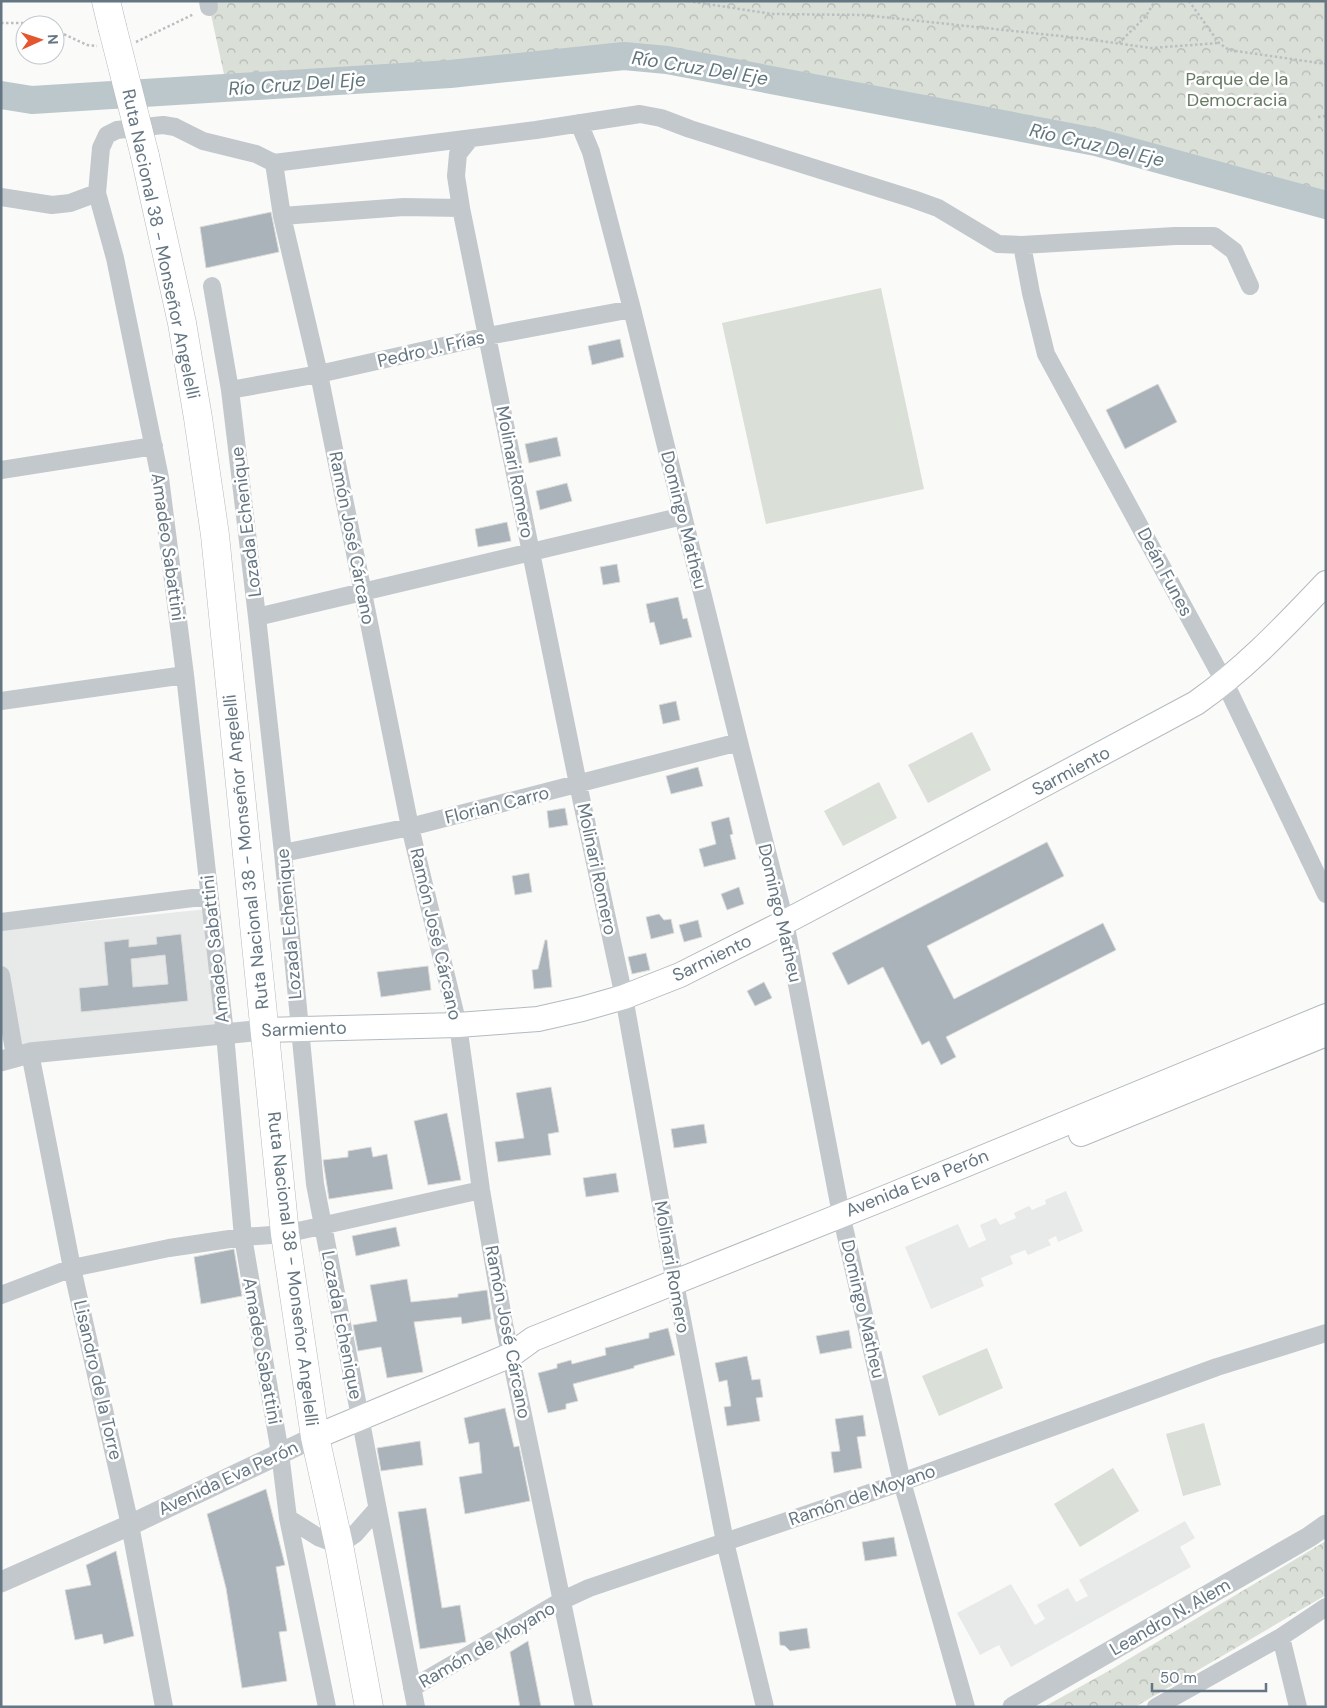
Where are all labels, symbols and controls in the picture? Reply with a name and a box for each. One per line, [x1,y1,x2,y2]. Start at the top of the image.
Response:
north arrow [15,15,65,65]
text: N [44,34,62,45]
water label: Río Cruz Del Eje [630,45,770,91]
water label: Río Cruz Del Eje [227,67,367,101]
park label: Parque de la Democracia [1186,67,1288,112]
street label: Ruta Nacional 38 - Monseñor Angelelli [116,87,206,401]
water label: Río Cruz Del Eje [1027,117,1167,173]
street label: Pedro J. Frías [375,325,487,373]
street label: Molinari Romero [490,404,540,540]
street label: Lozada Echenique [225,445,267,599]
street label: Domingo Matheu [655,448,713,592]
street label: Ramón José Cárcano [323,449,381,627]
street label: Amadeo Sabattini [146,472,190,622]
street label: Deán Funes [1132,524,1198,620]
street label: Ruta Nacional 38 - Monseñor Angelelli [218,693,274,1011]
street label: Sarmiento [1028,740,1114,802]
street label: Florian Carro [442,780,552,830]
street label: Molinari Romero [571,801,623,937]
street label: Domingo Matheu [752,841,808,985]
street label: Ramón José Cárcano [405,846,467,1022]
street label: Lozada Echenique [270,848,308,1000]
street label: Amadeo Sabattini [195,874,235,1024]
street label: Sarmiento [668,929,756,987]
street label: Sarmiento [261,1016,347,1042]
street label: Ruta Nacional 38 - Monseñor Angelelli [262,1110,324,1428]
street label: Avenida Eva Perón [842,1143,992,1223]
street label: Molinari Romero [649,1199,695,1335]
street label: Domingo Matheu [835,1237,891,1381]
street label: Ramón José Cárcano [479,1243,537,1421]
street label: Lozada Echenique [316,1248,368,1402]
street label: Amadeo Sabattini [237,1276,287,1426]
street label: Lisandro de la Torre [68,1298,128,1462]
street label: Avenida Eva Perón [154,1435,302,1521]
street label: Ramón de Moyano [785,1459,939,1531]
street label: Leandro N. Alem [1105,1573,1235,1661]
street label: Ramón de Moyano [414,1596,560,1694]
scale bar [1152,1660,1266,1692]
text: 50 m [1160,1668,1197,1688]

